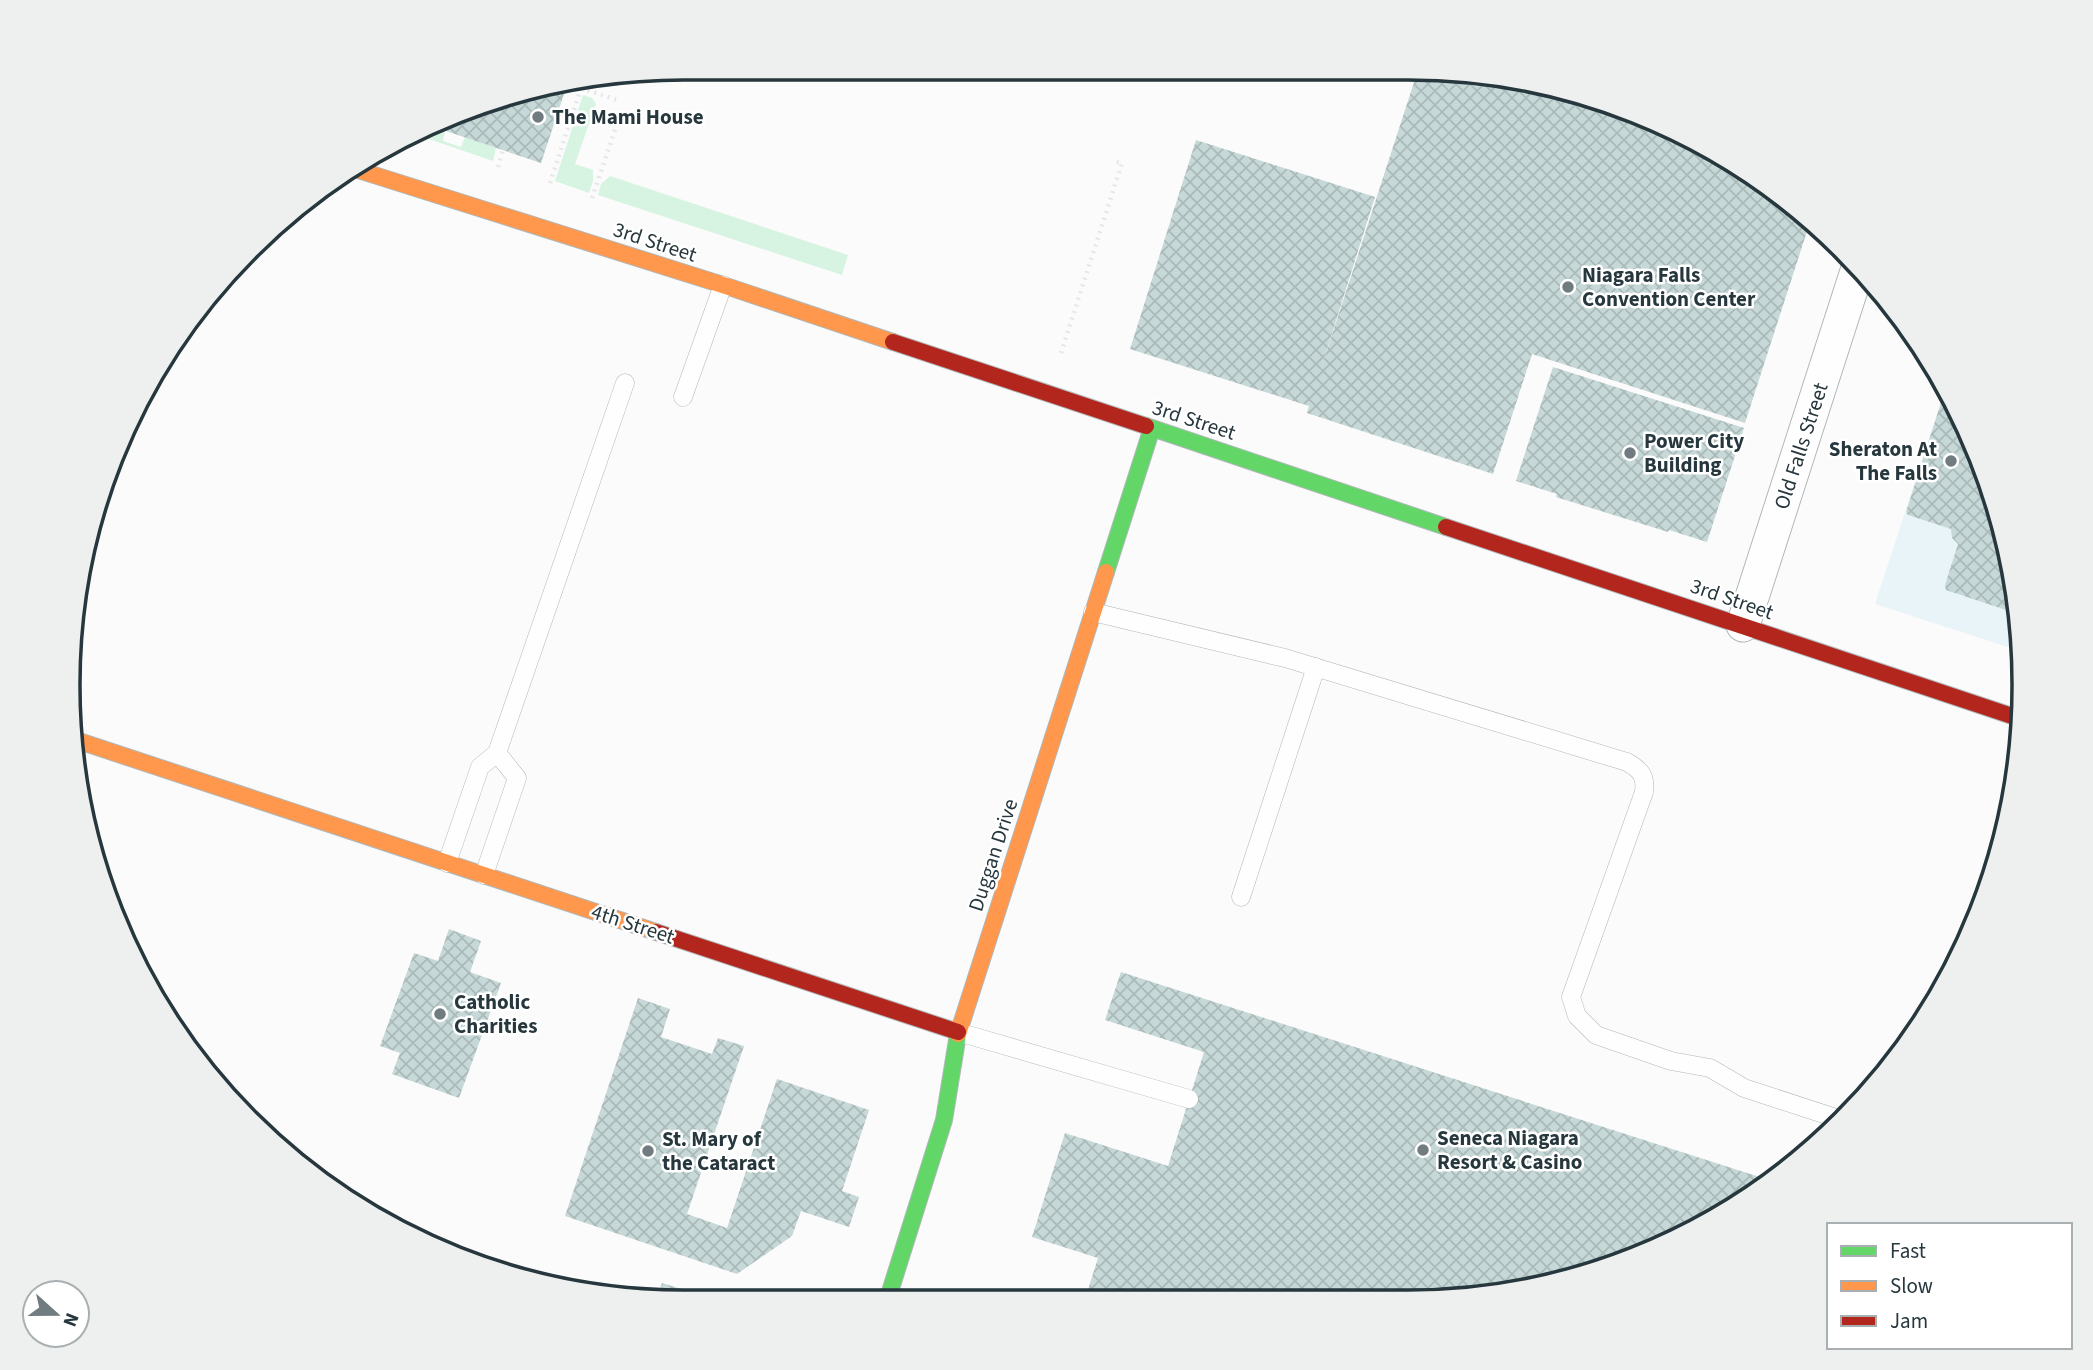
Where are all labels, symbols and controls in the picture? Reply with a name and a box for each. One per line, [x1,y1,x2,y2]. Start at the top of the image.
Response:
place label: The Mami House [552,102,704,132]
marker: The Mami House [530,109,546,125]
street label: 3rd Street [609,214,701,270]
place label: Niagara Falls Convention Center [1582,260,1756,314]
marker: Niagara Falls Convention Center [1560,279,1576,295]
street label: Old Falls Street [1766,379,1836,513]
street label: 3rd Street [1148,392,1240,448]
place label: Power City Building [1644,426,1744,480]
place label: Sheraton At The Falls [1829,434,1937,488]
marker: Power City Building [1622,445,1638,461]
marker: Sheraton At The Falls [1943,453,1959,469]
street label: 3rd Street [1686,571,1778,627]
street label: Duggan Drive [961,795,1025,915]
street label: 4th Street [588,896,678,952]
place label: Catholic Charities [454,987,537,1041]
marker: Catholic Charities [432,1006,448,1022]
place label: Seneca Niagara Resort & Casino [1437,1123,1582,1177]
place label: St. Mary of the Cataract [662,1124,775,1178]
marker: Seneca Niagara Resort & Casino [1415,1142,1431,1158]
marker: St. Mary of the Cataract [640,1143,656,1159]
legend [1827,1223,2072,1349]
text: Fast [1890,1236,1926,1266]
text: Slow [1890,1271,1933,1301]
north arrow [21,1279,91,1349]
text: Jam [1890,1306,1928,1336]
text: N [56,1309,85,1330]

